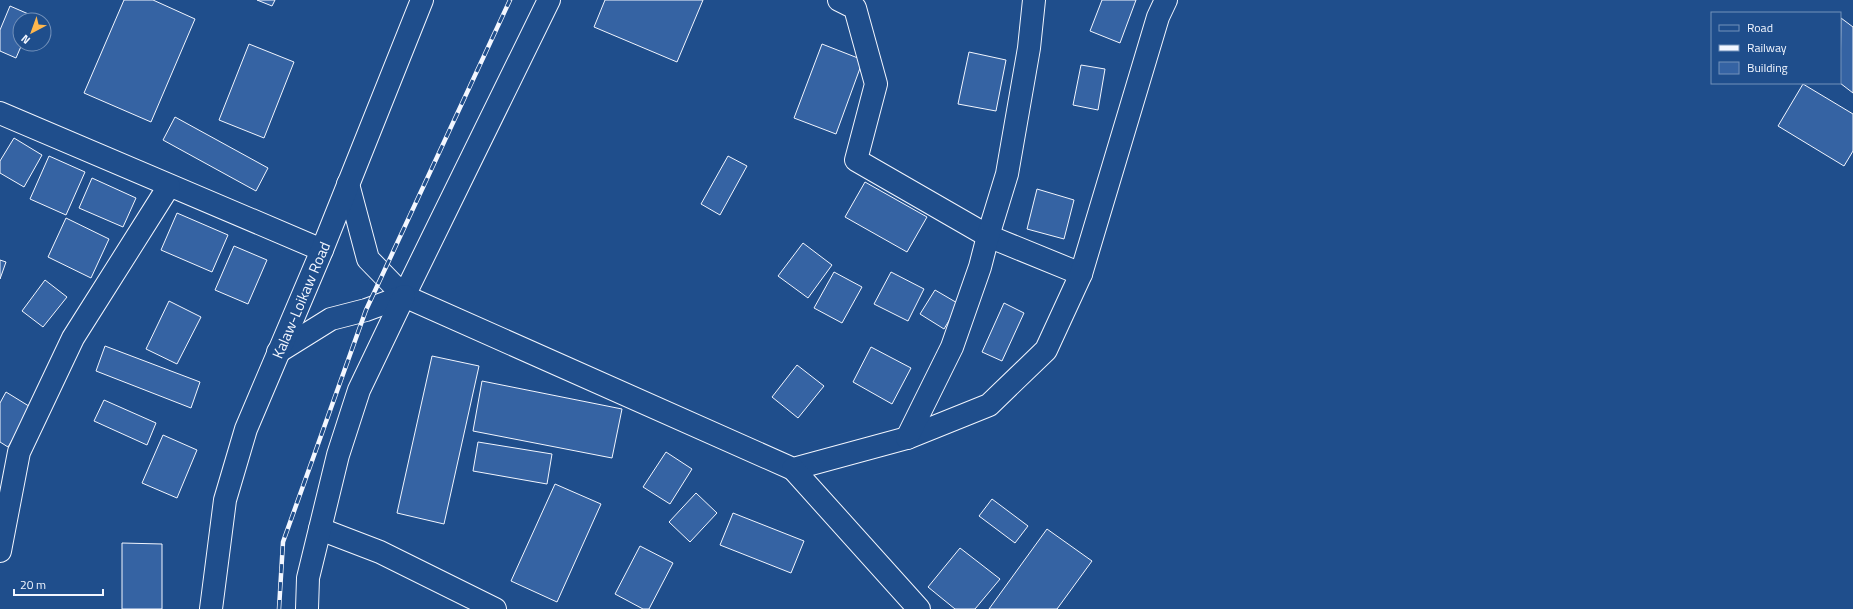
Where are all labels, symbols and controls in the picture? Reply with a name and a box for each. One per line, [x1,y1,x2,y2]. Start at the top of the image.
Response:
north arrow [12,12,52,52]
legend [1711,12,1841,84]
text: Road [1747,18,1773,37]
text: N [17,31,34,48]
text: Railway [1747,38,1787,57]
text: Building [1747,58,1788,77]
street label: Kalaw-Loikaw Road [266,238,336,362]
scale bar [14,571,103,597]
text: 20 m [20,575,46,594]

